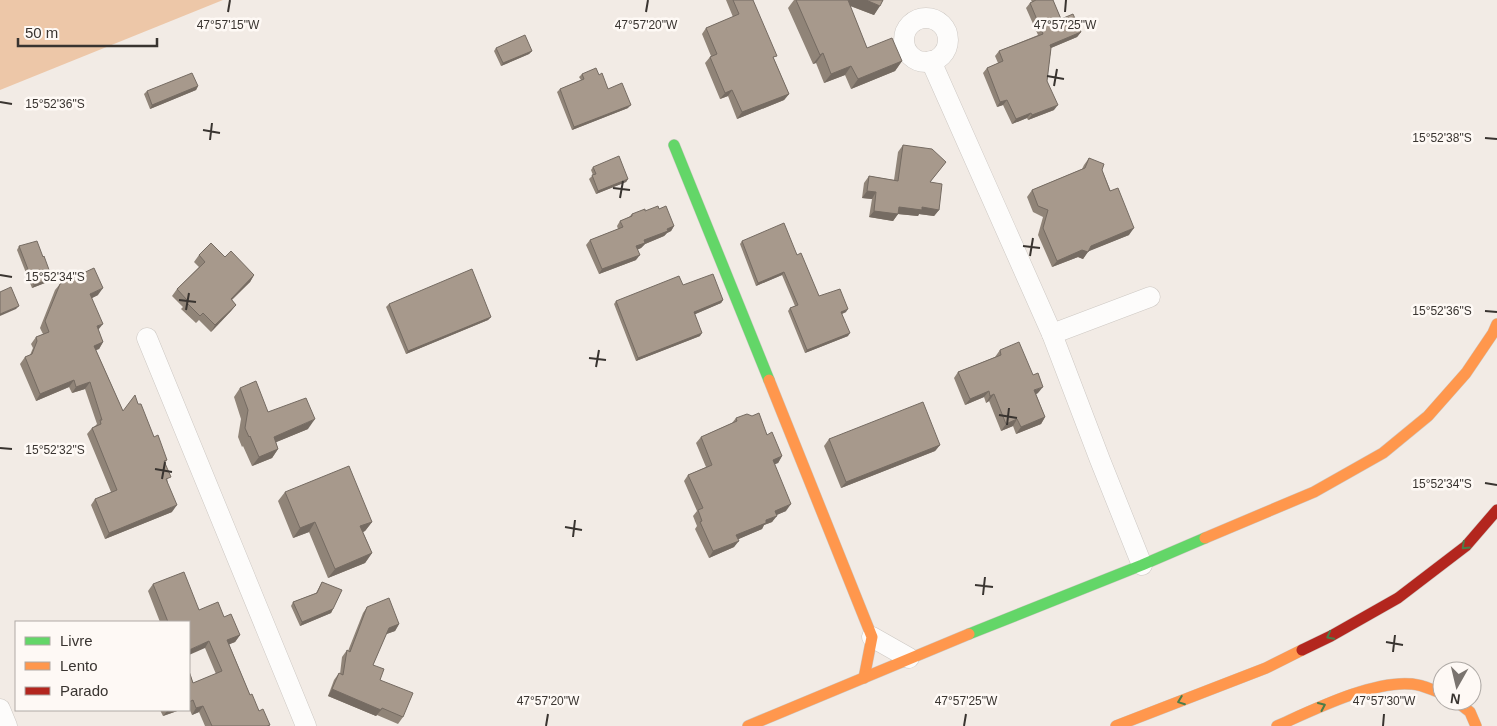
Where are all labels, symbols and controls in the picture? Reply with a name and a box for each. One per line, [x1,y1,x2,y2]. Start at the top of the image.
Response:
scale bar [18,15,156,47]
text: 47°57'15"W [197,18,260,32]
text: 47°57'20"W [615,18,678,32]
text: 47°57'25"W [1034,18,1097,32]
text: 50 m [25,24,58,41]
text: 15°52'36"S [25,97,85,111]
text: 15°52'38"S [1412,131,1472,145]
text: 15°52'34"S [25,270,85,284]
text: 15°52'36"S [1412,304,1472,318]
text: 15°52'32"S [25,443,85,457]
text: 15°52'34"S [1412,477,1472,491]
one-way arrow [1461,540,1470,549]
legend [15,621,190,711]
one-way arrow [1327,630,1336,640]
text: Livre [60,632,93,649]
text: Lento [60,657,98,674]
north arrow [1432,661,1482,711]
text: Parado [60,682,108,699]
text: N [1449,690,1461,708]
text: 47°57'20"W [517,694,580,708]
text: 47°57'25"W [935,694,998,708]
text: 47°57'30"W [1353,694,1416,708]
one-way arrow [1178,695,1186,705]
one-way arrow [1317,702,1326,713]

